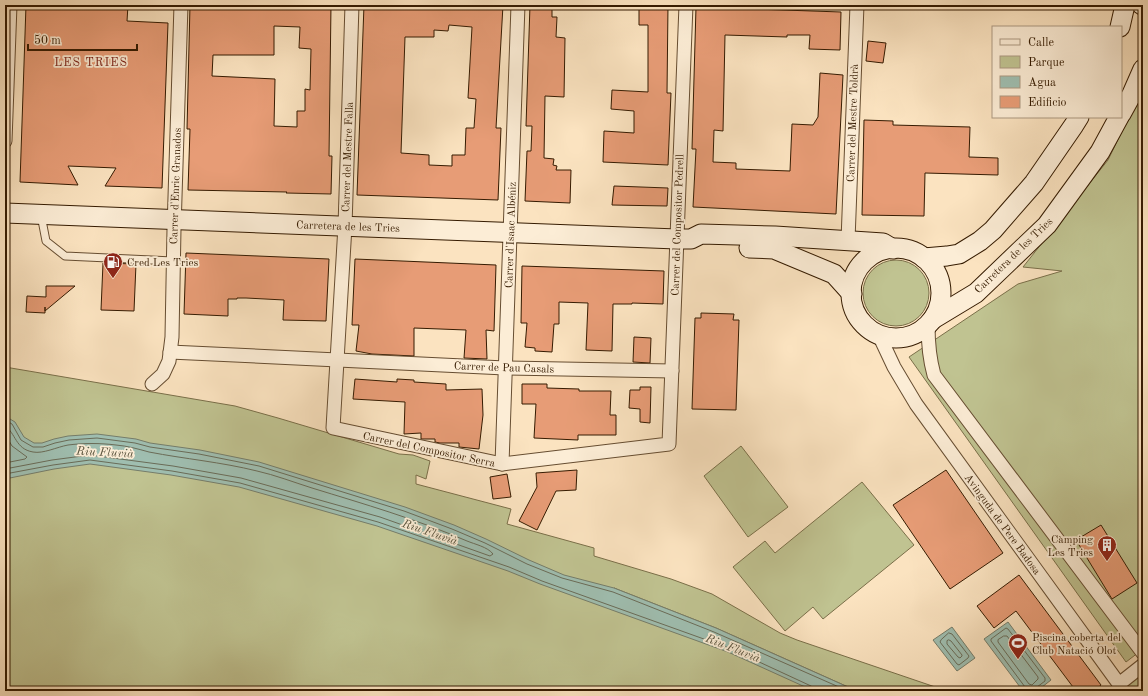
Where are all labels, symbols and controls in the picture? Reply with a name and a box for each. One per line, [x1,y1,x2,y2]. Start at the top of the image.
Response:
scale bar [28,26,137,52]
legend [992,26,1122,118]
text: 50 m [34,34,61,47]
text: Calle [1028,37,1054,49]
district label: LES TRIES [54,57,128,69]
text: Parque [1028,57,1065,69]
street label: Carrer del Mestre Toldrà [846,63,861,182]
text: Agua [1028,77,1056,89]
text: Edificio [1028,97,1067,109]
street label: Carrer del Mestre Falla [341,101,356,212]
street label: Carrer d'Enric Granados [169,127,184,245]
street label: Carrer del Compositor Pedrell [671,154,686,296]
street label: Carrer d'Isaac Albéniz [504,181,519,288]
street label: Carretera de les Tries [973,216,1055,296]
street label: Carretera de les Tries [296,220,400,235]
fuel station icon: Cred Les Tries [102,251,124,279]
place label: Cred Les Tries [127,258,198,269]
street label: Carrer de Pau Casals [454,361,555,376]
street label: Carrer del Compositor Serra [362,431,496,470]
water label: Riu Fluvià [75,445,135,461]
street label: Avinguda de Pere Badosa [962,473,1042,578]
water label: Riu Fluvià [400,518,459,548]
building icon: Càmping Les Tries [1096,534,1118,562]
place label: Càmping Les Tries [1048,535,1093,559]
water label: Riu Fluvià [703,632,762,665]
sports icon: Piscina coberta del Club Natació Olot [1007,632,1029,660]
place label: Piscina coberta del Club Natació Olot [1032,633,1121,657]

